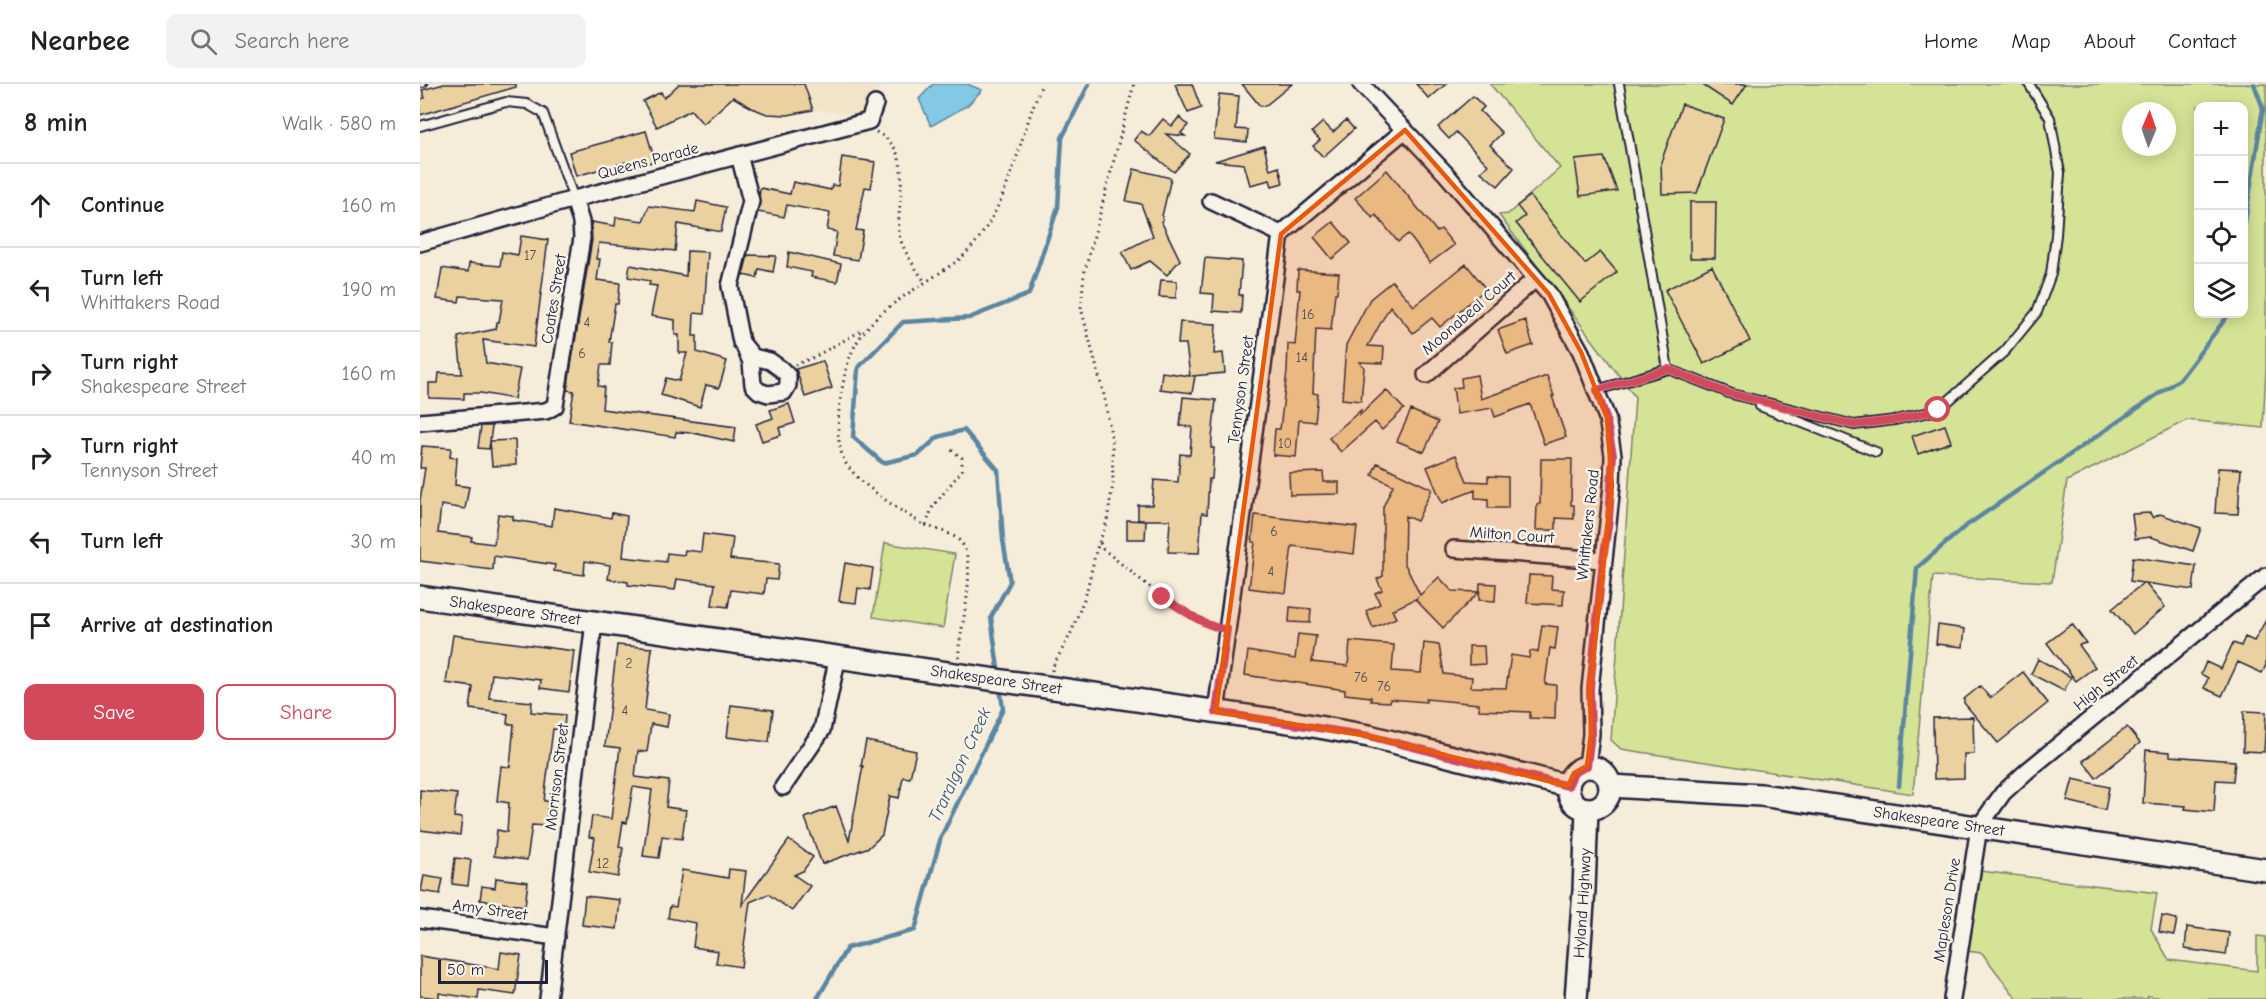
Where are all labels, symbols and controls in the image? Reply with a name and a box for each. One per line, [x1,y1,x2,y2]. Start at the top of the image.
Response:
search box [166,14,586,68]
text: Nearbee [30,25,130,57]
icon: search [187,25,220,58]
text: Search here [235,28,349,54]
text: Home [1924,29,1978,53]
text: Map [2011,29,2051,53]
text: About [2084,29,2135,53]
text: Contact [2168,29,2236,53]
north arrow [2122,102,2176,156]
map controls [2194,102,2248,318]
button: + [2194,102,2248,156]
text: 8 min [24,108,88,138]
text: Walk · 580 m [282,112,396,135]
street label: Queens Parade [596,139,700,183]
button: − [2194,156,2248,210]
icon: ahead [24,189,57,222]
text: Continue [81,192,164,218]
text: 160 m [342,194,396,217]
button: locate [2194,210,2248,264]
house number: 17 [524,247,536,264]
street label: Coates Street [538,252,570,345]
button: layers [2194,264,2248,318]
text: Turn left [81,265,163,291]
street label: Moonabeal Court [1418,267,1520,359]
icon: left [24,273,57,306]
text: 190 m [342,278,396,301]
text: Whittakers Road [81,291,220,314]
house number: 16 [1301,306,1315,323]
house number: 4 [584,314,591,331]
street label: Tennyson Street [1224,334,1258,445]
house number: 6 [578,345,586,362]
text: Turn right [81,349,178,375]
house number: 14 [1296,349,1308,366]
icon: right [24,357,57,390]
text: 160 m [342,362,396,385]
text: Shakespeare Street [81,375,246,398]
route start [1924,396,1950,422]
text: Turn right [81,433,178,459]
house number: 10 [1278,435,1292,452]
icon: right [24,441,57,474]
text: 40 m [351,446,396,469]
text: Tennyson Street [81,459,218,482]
street label: Whittakers Road [1573,469,1603,581]
house number: 6 [1270,523,1278,540]
street label: Milton Court [1469,523,1555,547]
icon: left [24,525,57,558]
text: Turn left [81,528,163,554]
text: 30 m [350,530,396,553]
house number: 4 [1268,563,1275,580]
route end [1148,583,1174,609]
street label: Shakespeare Street [448,592,582,629]
icon: arrive [24,609,57,642]
text: Arrive at destination [81,612,273,638]
street label: High Street [2070,651,2142,714]
house number: 2 [625,655,633,672]
street label: Shakespeare Street [929,662,1063,698]
house number: 76 [1354,669,1368,686]
house number: 76 [1377,678,1391,695]
button: Save [24,684,204,740]
button: Share [216,684,396,740]
house number: 4 [622,702,629,719]
water label: Traralgon Creek [924,704,996,826]
street label: Morrison Street [542,722,573,831]
street label: Shakespeare Street [1872,803,2006,840]
street label: Hyland Highway [1570,847,1595,959]
house number: 12 [597,855,609,872]
street label: Mapleson Drive [1930,857,1964,963]
street label: Amy Street [452,896,529,924]
scale bar [438,957,548,984]
text: 50 m [447,961,484,979]

